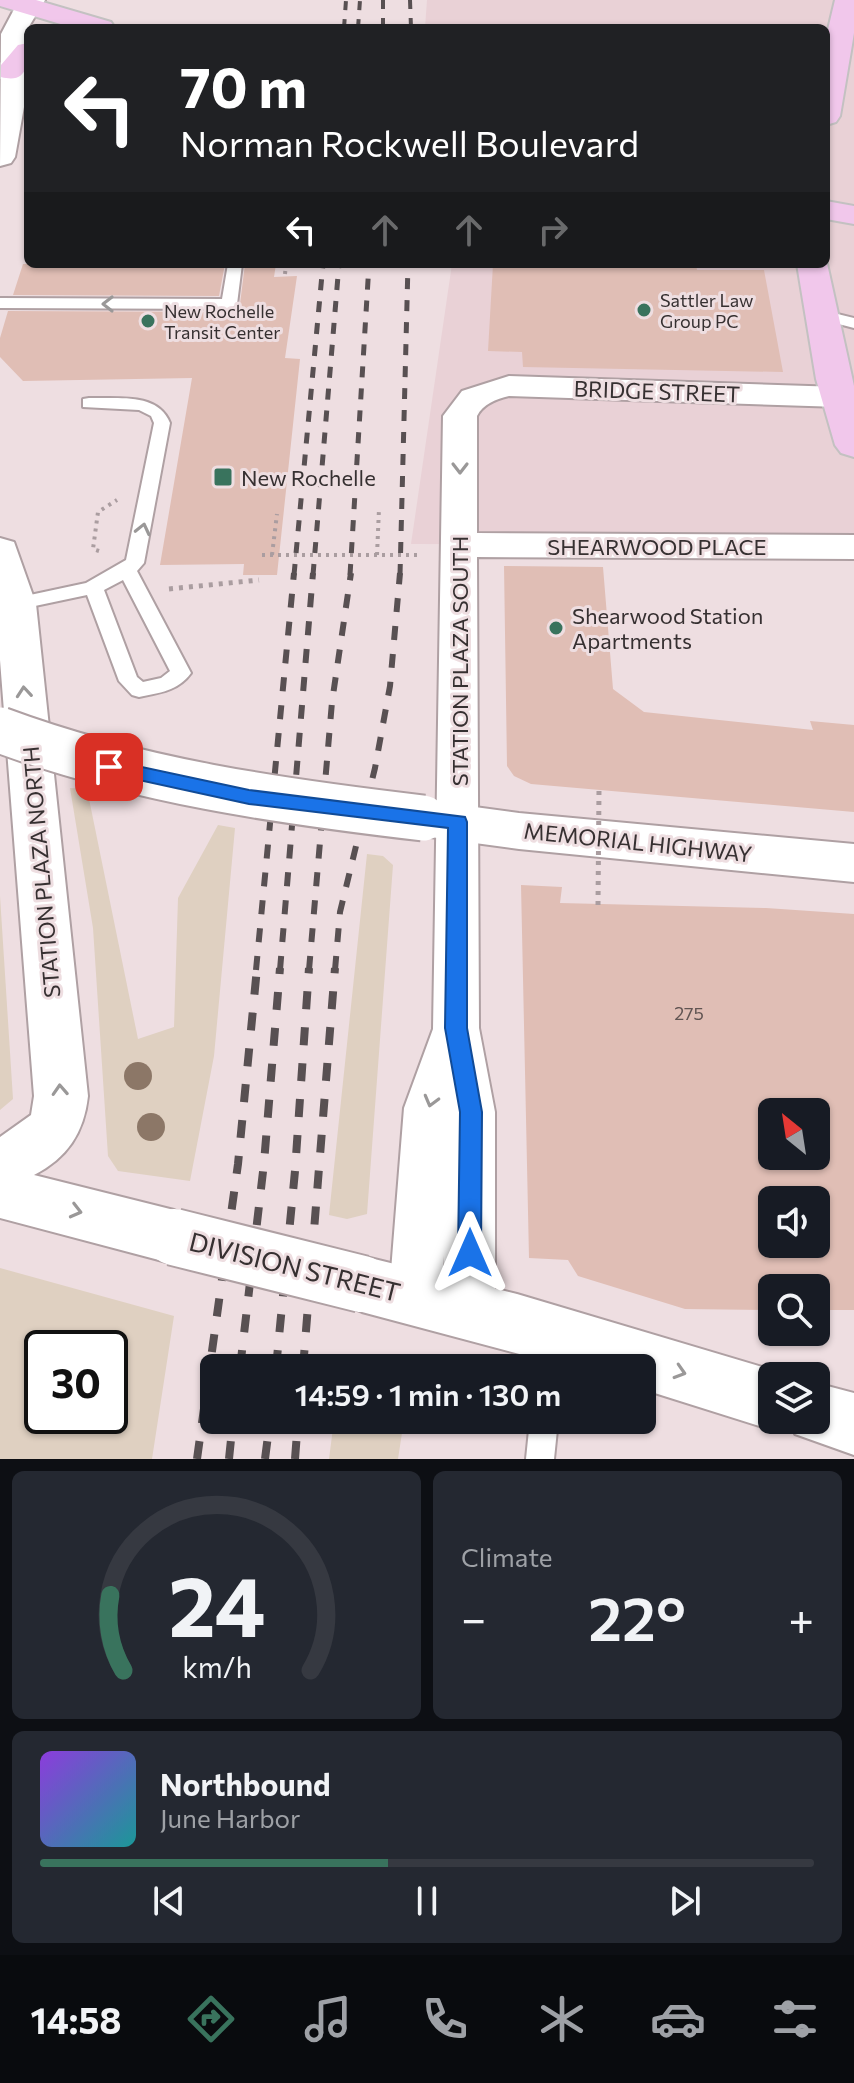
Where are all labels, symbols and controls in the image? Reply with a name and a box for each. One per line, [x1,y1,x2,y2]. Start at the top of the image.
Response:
text: 70 m [180,51,307,120]
icon: left [48,56,152,160]
text: Norman Rockwell Boulevard [180,120,639,164]
icon: left [279,208,323,252]
icon: ahead [363,208,407,252]
icon: ahead [447,208,491,252]
icon: right [531,208,575,252]
place label: Sattler Law Group PC [660,289,753,332]
one-way arrow [101,295,114,313]
place label: New Rochelle Transit Center [164,300,281,343]
marker: Sattler Law Group PC [635,301,653,319]
marker: New Rochelle Transit Center [139,312,157,330]
street label: BRIDGE STREET [573,375,741,407]
one-way arrow [451,462,469,475]
place label: New Rochelle [241,464,376,491]
marker: New Rochelle [212,466,234,488]
one-way arrow [134,523,151,537]
street label: SHEARWOOD PLACE [547,533,767,560]
street label: STATION PLAZA SOUTH [446,536,473,786]
place label: Shearwood Station Apartments [572,602,763,654]
marker: Shearwood Station Apartments [547,619,565,637]
one-way arrow [16,685,33,698]
pin [75,733,143,801]
street label: STATION PLAZA NORTH [17,745,65,999]
icon: arrive [87,745,131,789]
street label: MEMORIAL HIGHWAY [523,817,753,867]
house number: 275 [674,1002,704,1024]
one-way arrow [52,1083,69,1096]
one-way arrow [424,1094,440,1108]
north arrow [758,1098,830,1170]
map controls [758,1098,830,1434]
button: sound [758,1186,830,1258]
one-way arrow [68,1202,82,1219]
position arrow [428,1211,512,1295]
street label: DIVISION STREET [186,1225,404,1307]
button: search [758,1274,830,1346]
speed limit sign: 30 [24,1330,128,1434]
one-way arrow [673,1362,687,1378]
button: layers [758,1362,830,1434]
text: 14:59 · 1 min · 130 m [295,1375,561,1412]
text: Climate [461,1541,553,1572]
text: 24 [168,1552,265,1654]
text: 22° [588,1580,686,1653]
text: − [461,1590,486,1644]
text: + [788,1590,814,1644]
text: km/h [182,1649,251,1684]
text: Northbound [160,1765,331,1802]
text: June Harbor [160,1802,300,1833]
icon: previous [147,1879,191,1923]
icon: pause [405,1879,449,1923]
icon: next [663,1879,707,1923]
icon: directions [183,1991,239,2047]
icon: music [300,1991,356,2047]
icon: phone [417,1991,473,2047]
icon: climate [534,1991,590,2047]
icon: car [650,1991,706,2047]
icon: filters [767,1991,823,2047]
text: 14:58 [30,1997,122,2041]

